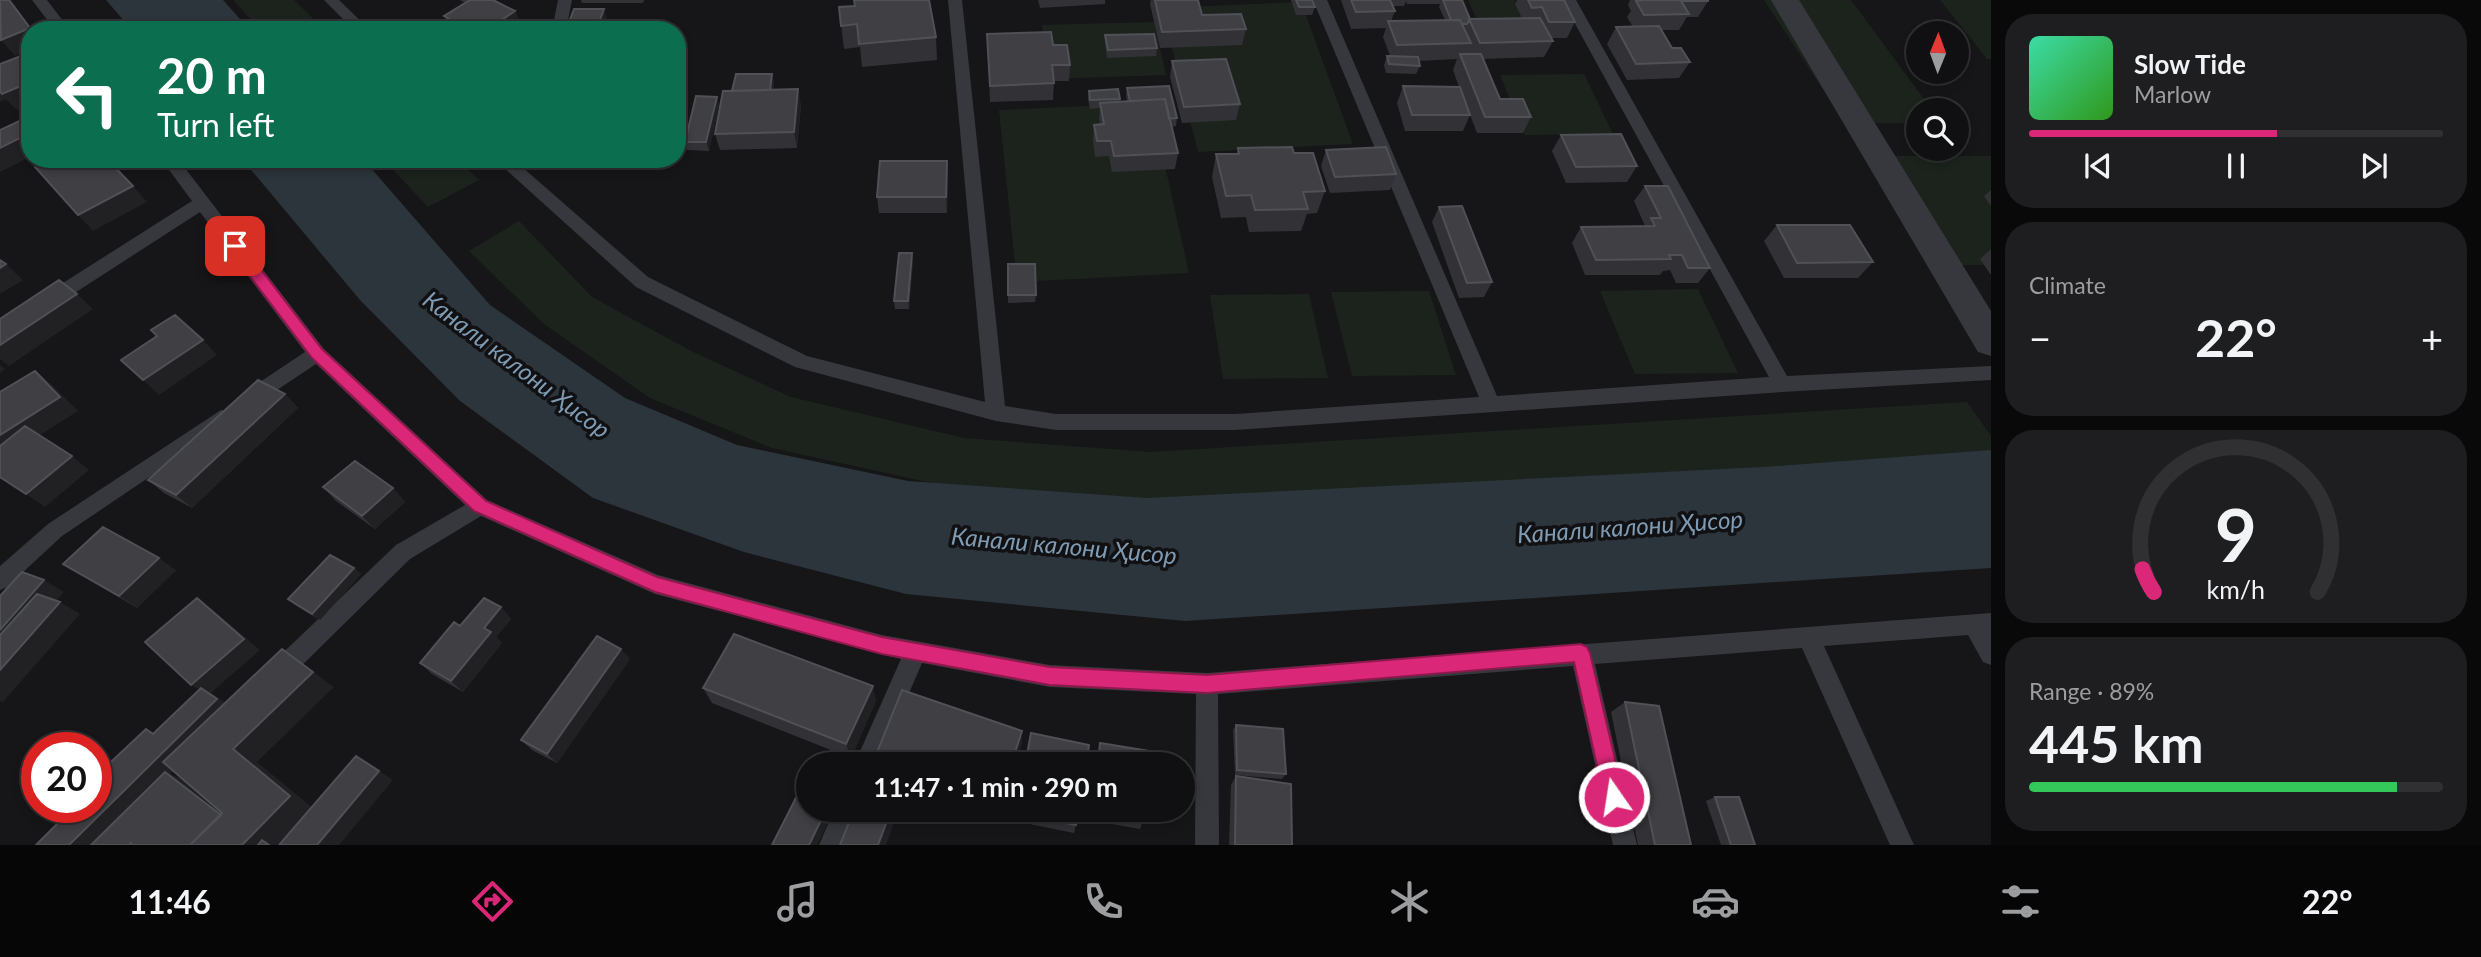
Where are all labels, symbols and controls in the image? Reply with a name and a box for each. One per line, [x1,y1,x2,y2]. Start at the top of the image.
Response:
north arrow [1906,21,1969,84]
map controls [1906,21,1969,161]
text: 20 m [157,46,267,104]
text: Slow Tide [2134,48,2246,80]
icon: left [42,49,133,140]
text: Marlow [2134,80,2211,108]
button: search [1906,98,1969,161]
text: Turn left [157,105,274,144]
icon: previous [2079,147,2117,185]
icon: pause [2217,147,2255,185]
icon: next [2355,147,2393,185]
pin [205,216,265,276]
icon: arrive [216,227,254,265]
text: Climate [2029,271,2106,299]
water label: Канали калони Ҳисор [418,284,616,444]
text: 22° [2195,306,2277,368]
text: − [2029,315,2051,361]
text: + [2421,315,2443,361]
text: 9 [2215,491,2257,579]
water label: Канали калони Ҳисор [1516,504,1744,548]
water label: Канали калони Ҳисор [950,521,1178,569]
text: km/h [2207,574,2265,604]
text: Range · 89% [2029,677,2154,705]
text: 445 km [2029,712,2203,774]
speed limit sign: 20 [21,732,112,823]
position arrow [1577,760,1651,834]
text: 11:47 · 1 min · 290 m [873,771,1118,803]
icon: directions [468,877,517,926]
icon: music [773,877,822,926]
icon: phone [1079,877,1128,926]
icon: climate [1385,877,1434,926]
icon: car [1691,877,1740,926]
icon: filters [1996,877,2045,926]
text: 11:46 [128,882,211,921]
text: 22° [2302,882,2353,921]

